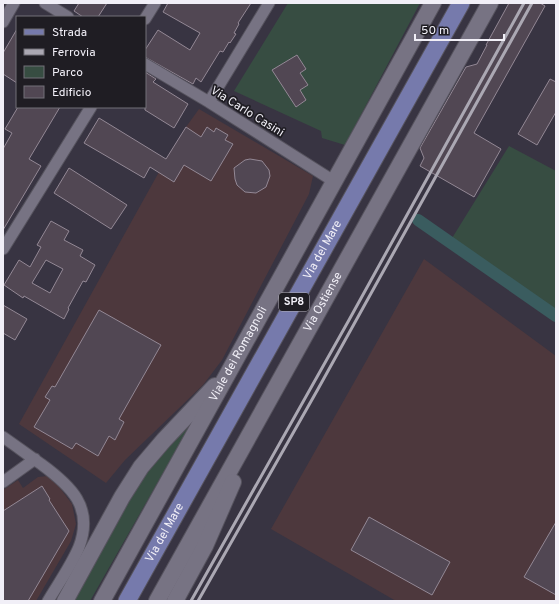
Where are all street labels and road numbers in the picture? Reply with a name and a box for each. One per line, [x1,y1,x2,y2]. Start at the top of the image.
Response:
street label: Via Carlo Casini [207,83,287,141]
street label: Via del Mare [300,217,346,283]
street label: Via Ostiense [300,269,347,335]
road number: SP8 [279,293,309,311]
street label: Viale dei Romagnoli [206,304,271,405]
street label: Via del Mare [142,500,188,566]

